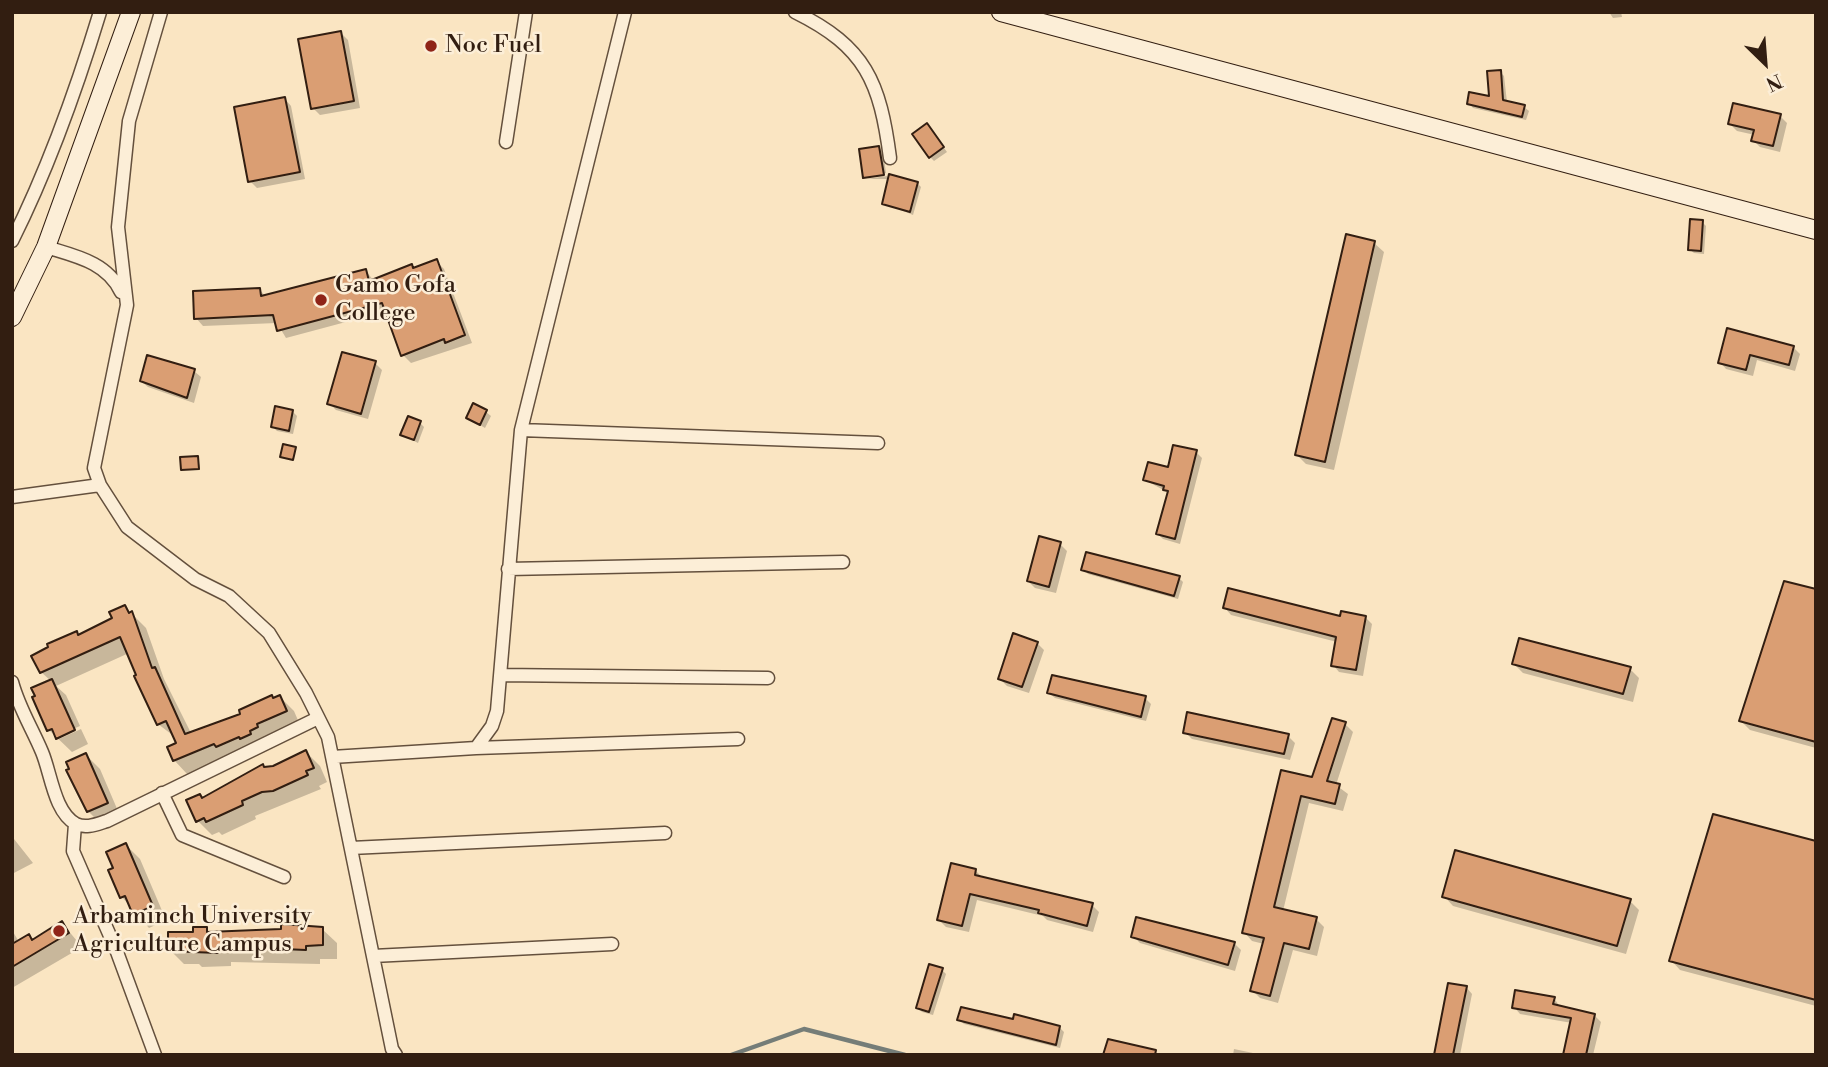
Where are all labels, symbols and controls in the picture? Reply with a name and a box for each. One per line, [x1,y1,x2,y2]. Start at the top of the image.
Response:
north arrow [1730,28,1800,98]
place label: Noc Fuel [445,32,542,60]
marker: Noc Fuel [423,38,439,54]
text: N [1762,68,1786,96]
place label: Gamo Gofa College [335,272,456,328]
marker: Gamo Gofa College [313,292,329,308]
place label: Arbaminch University Agriculture Campus [73,903,312,959]
marker: Arbaminch University Agriculture Campus [51,923,67,939]

